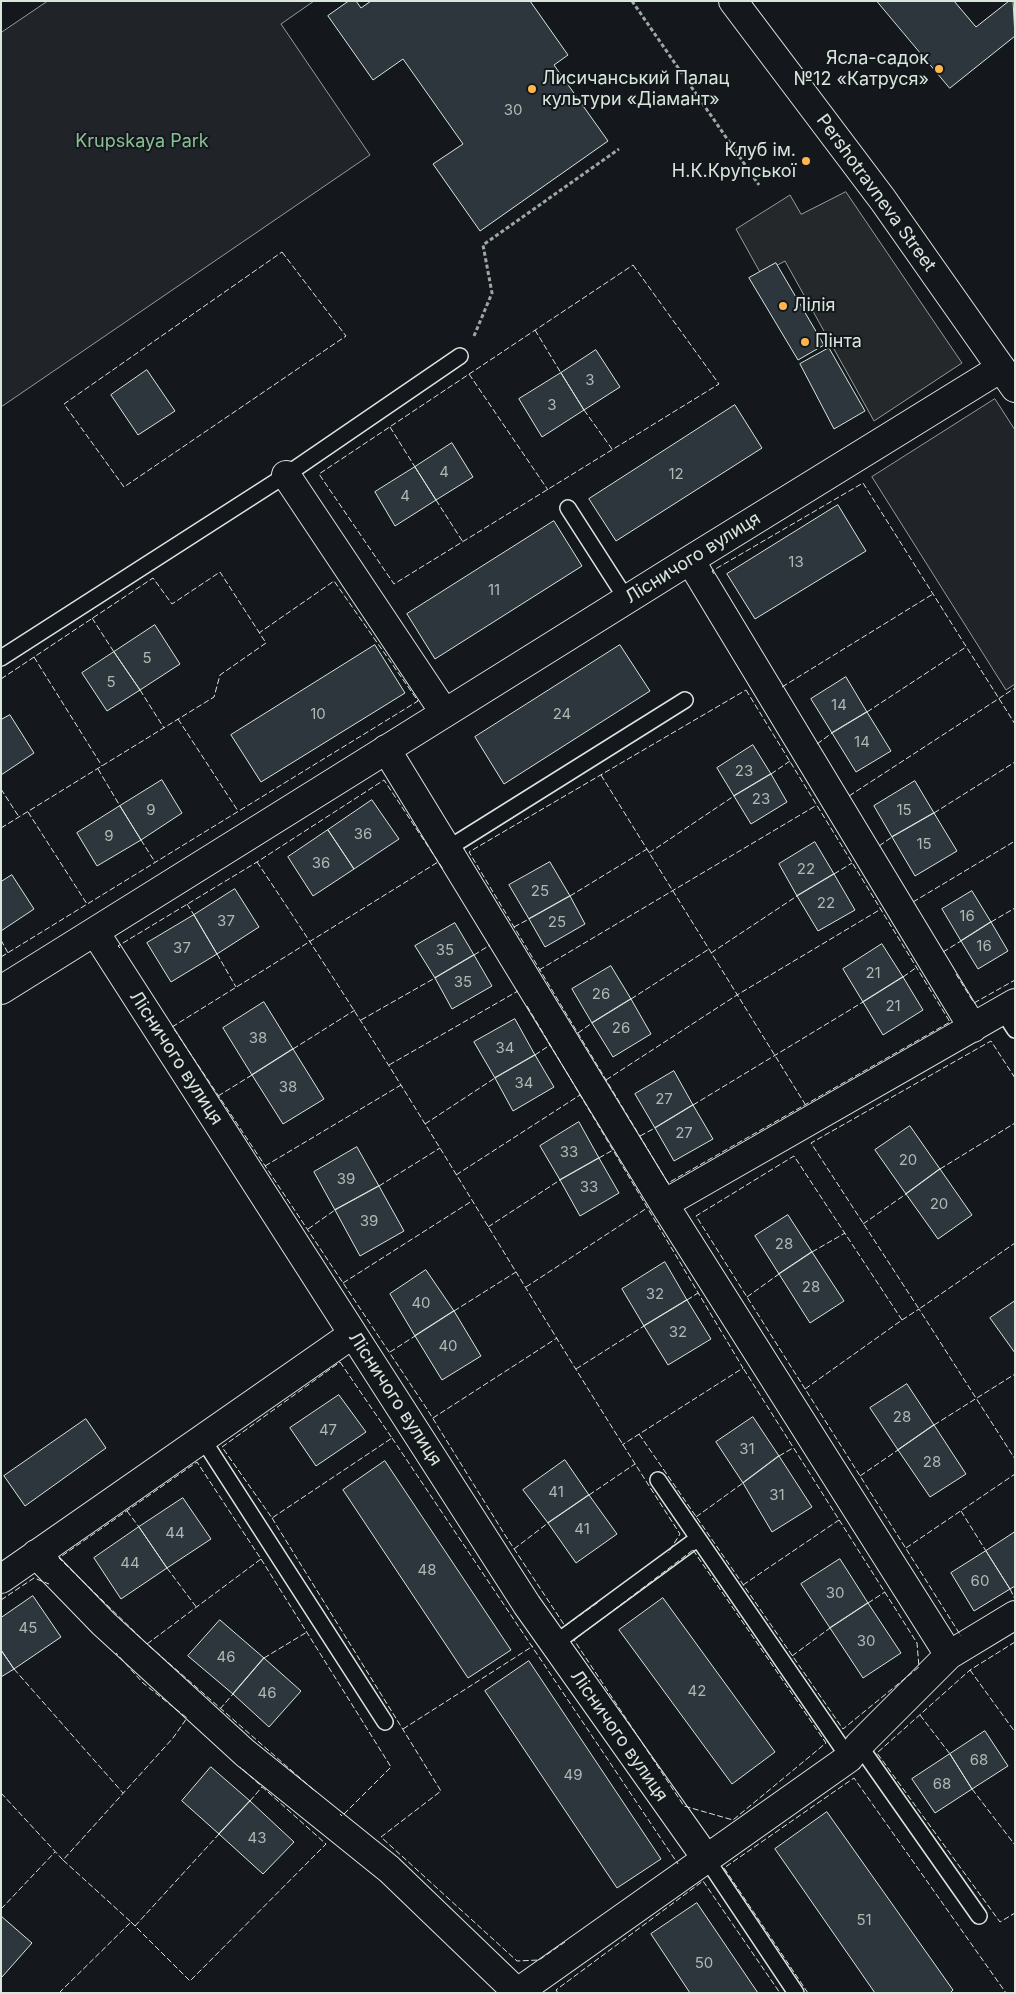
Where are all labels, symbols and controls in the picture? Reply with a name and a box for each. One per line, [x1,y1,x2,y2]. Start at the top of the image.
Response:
place label: Ясла-садок №12 «Катруся» [793,48,929,90]
marker: Ясла-садок №12 «Катруся» [933,63,945,75]
place label: Лисичанський Палац культури «Діамант» [542,68,729,110]
marker: Лисичанський Палац культури «Діамант» [526,83,538,95]
house number: 30 [504,101,522,119]
street label: Pershotravneva Street [812,110,940,276]
park label: Krupskaya Park [75,131,209,153]
place label: Клуб ім. Н.К.Крупської [672,140,796,182]
marker: Клуб ім. Н.К.Крупської [800,155,812,167]
place label: Лілія [793,295,836,317]
marker: Лілія [777,300,789,312]
place label: Пінта [815,331,862,353]
marker: Пінта [799,336,811,348]
house number: 3 [585,371,595,389]
house number: 3 [547,396,557,414]
house number: 4 [439,463,449,481]
house number: 12 [668,465,684,483]
house number: 4 [400,487,410,505]
street label: Лісничого вулиця [621,508,765,608]
house number: 13 [788,553,804,571]
house number: 11 [488,581,500,599]
house number: 5 [142,649,152,667]
house number: 5 [106,673,116,691]
house number: 14 [831,696,847,714]
house number: 10 [310,705,326,723]
house number: 24 [553,705,571,723]
house number: 14 [854,733,870,751]
house number: 23 [735,762,753,780]
house number: 23 [752,790,770,808]
house number: 9 [146,801,156,819]
house number: 15 [896,801,912,819]
house number: 36 [354,825,372,843]
house number: 9 [104,827,114,845]
house number: 15 [916,835,932,853]
house number: 36 [312,854,330,872]
house number: 22 [797,860,815,878]
house number: 25 [531,882,549,900]
house number: 22 [817,894,835,912]
house number: 16 [959,907,975,925]
house number: 37 [217,912,235,930]
house number: 25 [548,913,566,931]
house number: 16 [976,937,992,955]
house number: 37 [173,939,191,957]
house number: 35 [436,941,454,959]
house number: 21 [865,964,881,982]
house number: 35 [454,973,472,991]
house number: 26 [592,985,610,1003]
street label: Лісничого вулиця [125,987,227,1129]
house number: 21 [885,997,901,1015]
house number: 26 [612,1019,630,1037]
house number: 38 [249,1029,267,1047]
house number: 34 [496,1039,514,1057]
house number: 34 [515,1074,533,1092]
house number: 38 [279,1078,297,1096]
house number: 27 [655,1090,673,1108]
house number: 27 [675,1124,693,1142]
house number: 33 [560,1143,578,1161]
house number: 20 [899,1151,917,1169]
house number: 39 [337,1170,355,1188]
house number: 33 [580,1178,598,1196]
house number: 20 [930,1195,948,1213]
house number: 39 [360,1212,378,1230]
house number: 28 [775,1235,793,1253]
house number: 28 [802,1278,820,1296]
house number: 32 [646,1285,664,1303]
house number: 40 [411,1294,431,1312]
house number: 32 [669,1323,687,1341]
street label: Лісничого вулиця [344,1328,446,1470]
house number: 40 [438,1337,458,1355]
house number: 28 [893,1408,911,1426]
house number: 47 [319,1421,337,1439]
house number: 31 [739,1440,755,1458]
house number: 28 [923,1453,941,1471]
house number: 41 [548,1483,564,1501]
house number: 31 [769,1486,785,1504]
house number: 41 [574,1520,590,1538]
house number: 44 [165,1524,185,1542]
house number: 44 [120,1554,140,1572]
house number: 48 [418,1561,436,1579]
house number: 60 [971,1572,989,1590]
house number: 30 [826,1584,844,1602]
house number: 45 [19,1619,37,1637]
house number: 30 [857,1632,875,1650]
house number: 46 [217,1648,235,1666]
street label: Лісничого вулиця [566,1666,672,1806]
house number: 42 [688,1682,706,1700]
house number: 46 [258,1684,276,1702]
house number: 68 [970,1751,988,1769]
house number: 49 [564,1766,582,1784]
house number: 68 [933,1775,951,1793]
house number: 43 [248,1829,266,1847]
house number: 51 [856,1911,872,1929]
house number: 50 [695,1954,713,1972]

